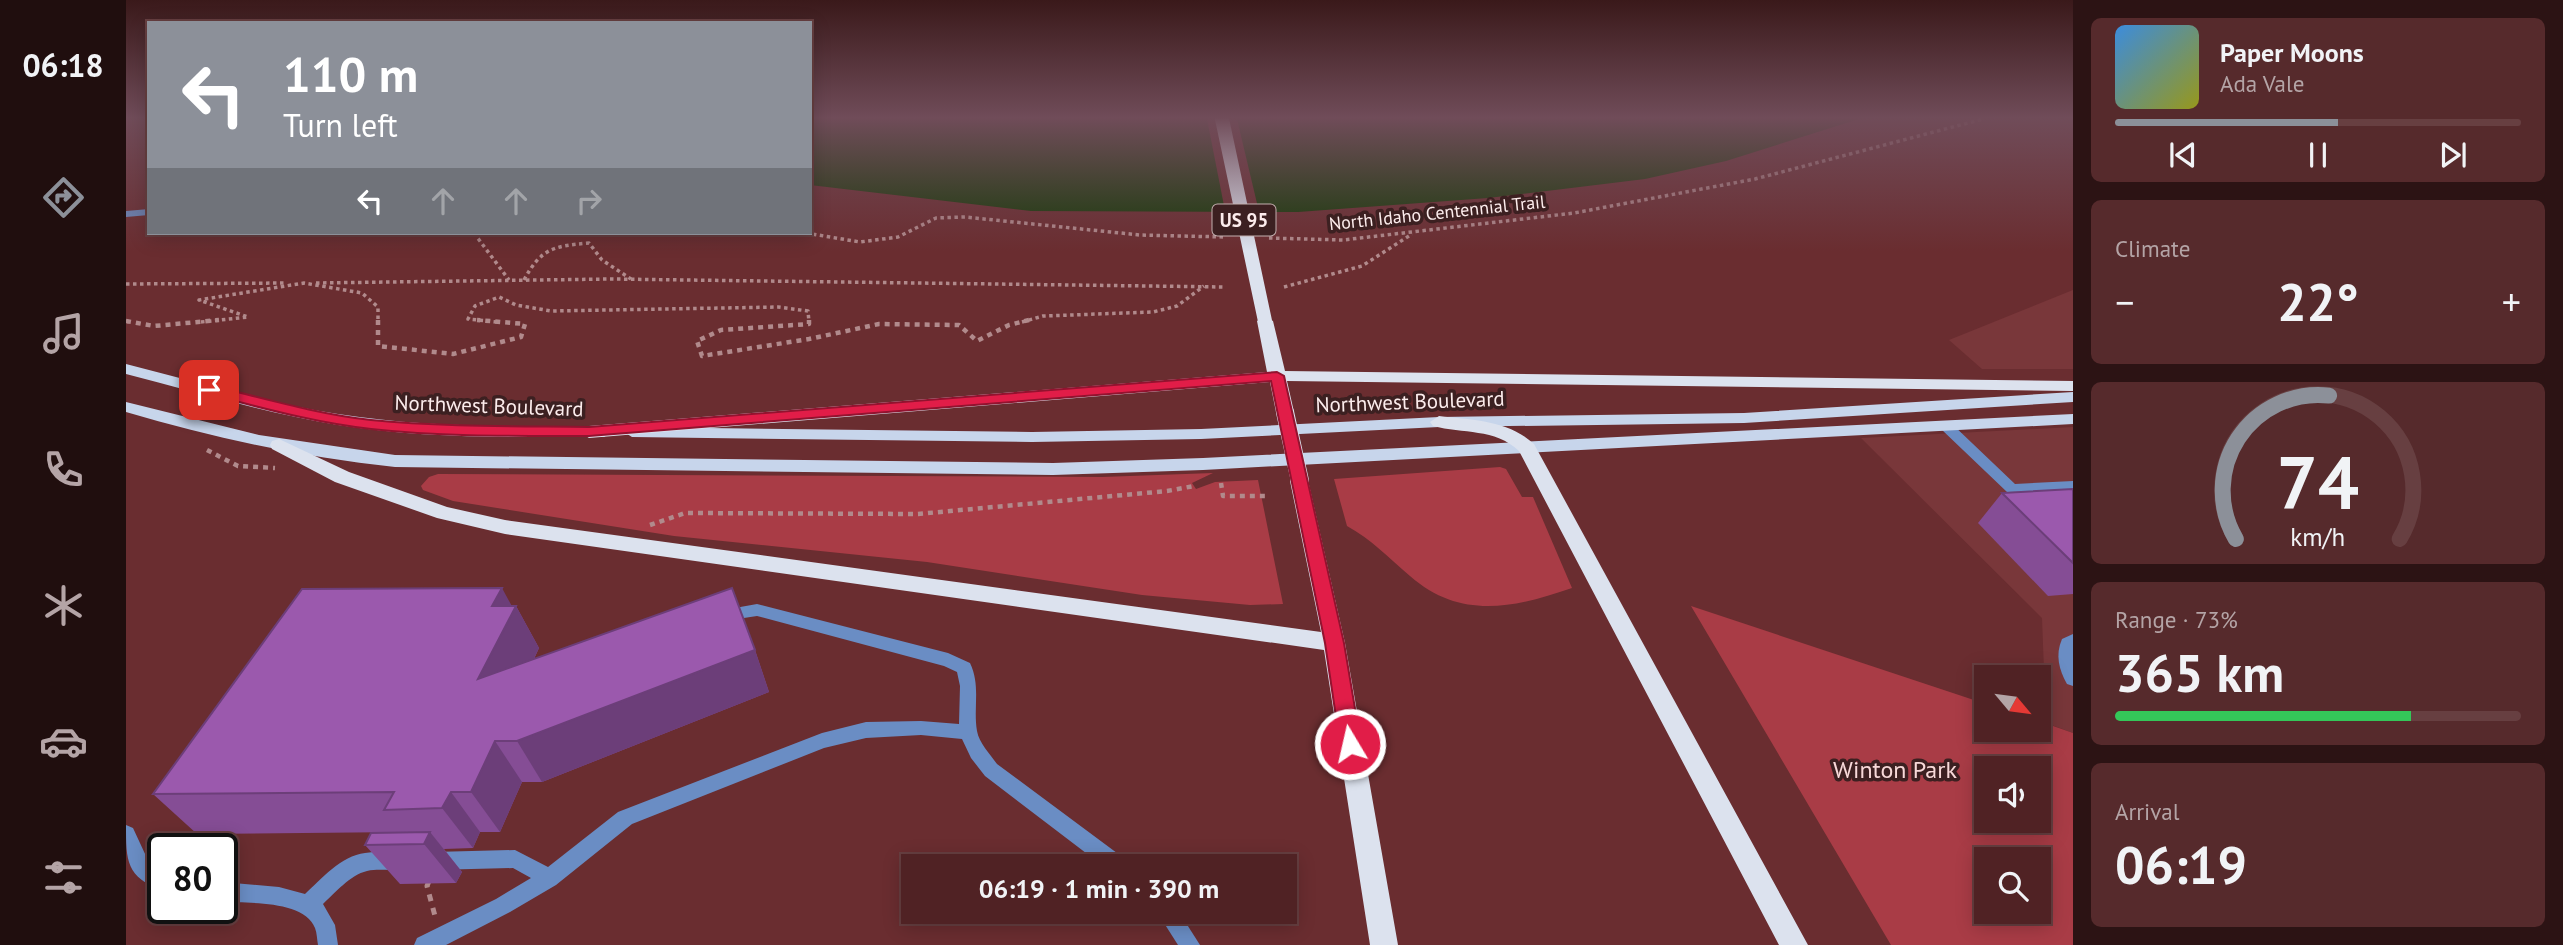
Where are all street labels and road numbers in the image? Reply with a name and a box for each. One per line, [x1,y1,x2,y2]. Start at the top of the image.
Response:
street label: North Idaho Centennial Trail [1328,190,1547,235]
road number: US 95 [1212,204,1276,235]
street label: Northwest Boulevard [1315,385,1505,418]
street label: Northwest Boulevard [394,389,584,422]

